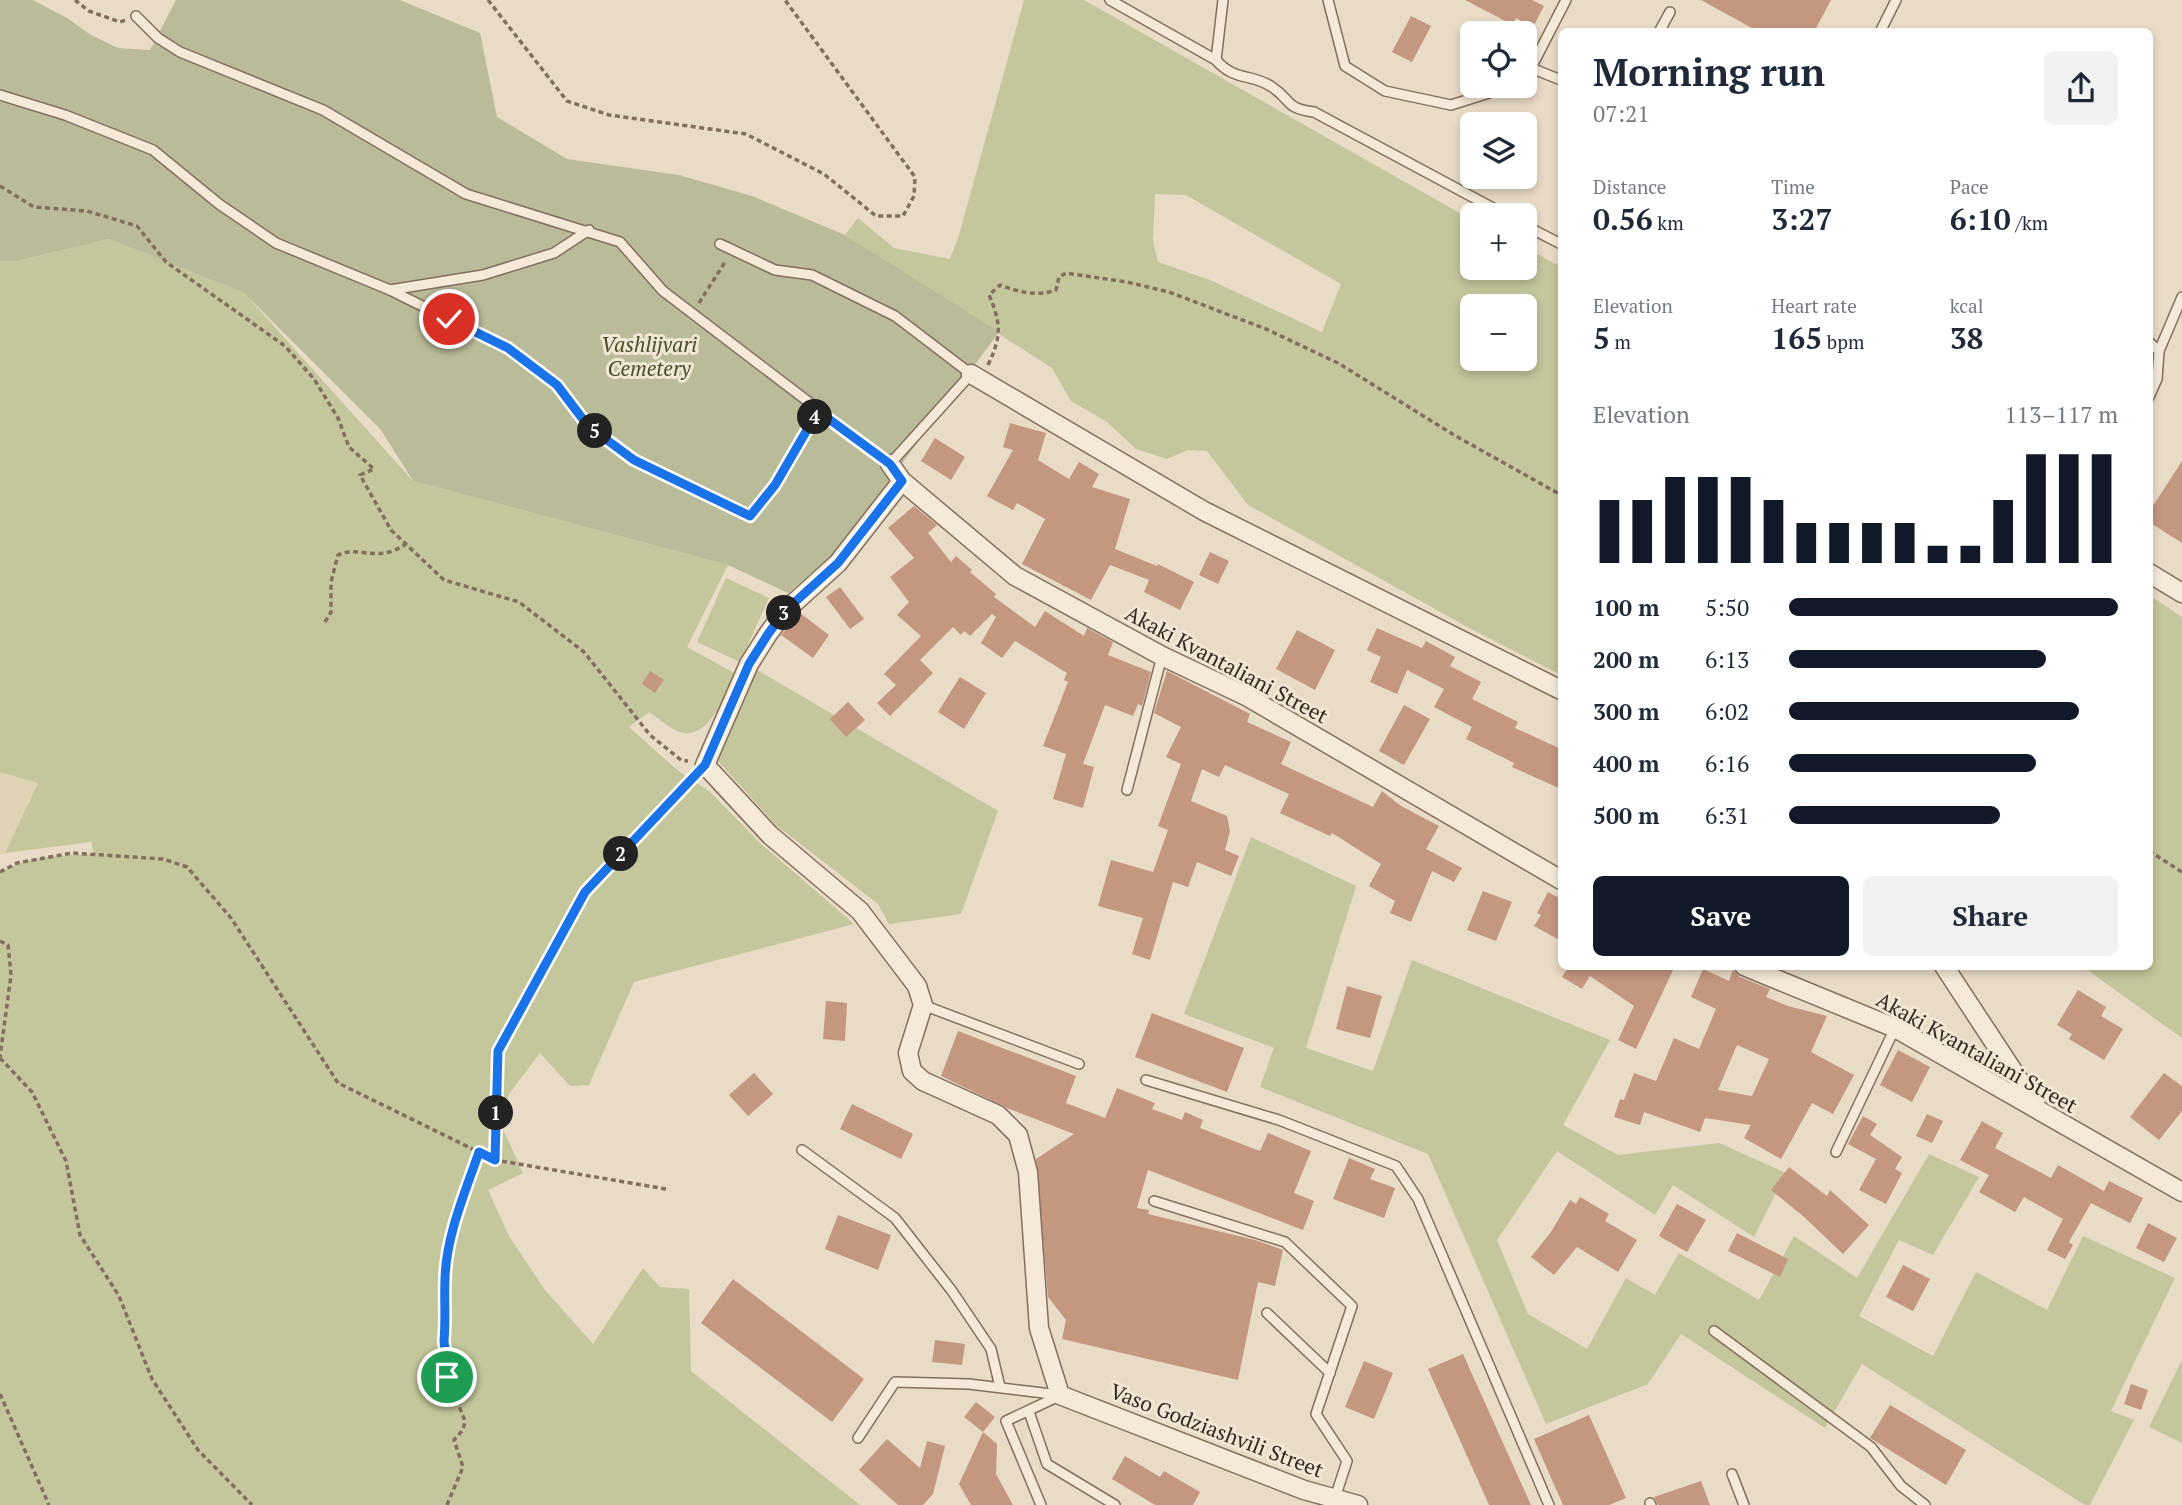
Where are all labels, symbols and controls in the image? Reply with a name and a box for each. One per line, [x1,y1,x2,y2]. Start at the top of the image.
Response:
map controls [1460,21,1537,371]
button: locate [1460,21,1537,98]
text: Morning run [1593,47,1825,97]
button: share [2044,51,2118,125]
text: 07:21 [1593,98,1650,129]
button: layers [1460,112,1537,189]
text: Distance [1593,174,1666,199]
text: Time [1771,174,1815,199]
text: Pace [1950,174,1989,199]
text: 0.56 [1593,199,1653,239]
text: 3:27 [1771,199,1832,239]
text: 6:10 [1950,199,2011,239]
button: + [1460,203,1537,280]
text: km [1653,210,1684,235]
text: /km [2011,210,2048,235]
pin [419,289,479,349]
text: Elevation [1593,293,1673,318]
text: Heart rate [1771,293,1857,318]
text: kcal [1950,293,1983,318]
button: − [1460,294,1537,371]
icon: check [430,300,468,338]
text: 5 [1593,318,1610,358]
text: 165 [1771,318,1822,358]
text: 38 [1950,318,1984,358]
text: m [1610,329,1631,354]
text: bpm [1822,329,1864,354]
park label: Vashlijvari Cemetery [601,330,697,382]
text: Elevation [1593,399,1690,430]
text: 113–117 m [2005,399,2118,430]
pin: 4 [798,400,832,434]
text: 4 [809,404,820,429]
pin: 5 [578,414,612,448]
text: 5 [589,418,600,443]
text: 100 m [1593,592,1659,623]
text: 5:50 [1705,592,1749,623]
pin: 3 [766,596,802,630]
street label: Akaki Kvantaliani Street [1121,599,1333,729]
text: 3 [778,600,789,625]
text: 200 m [1593,644,1659,675]
text: 6:13 [1705,644,1749,675]
text: 300 m [1593,696,1659,727]
text: 6:02 [1705,696,1749,727]
text: 400 m [1593,748,1659,779]
text: 6:16 [1705,748,1749,779]
text: 500 m [1593,800,1659,831]
text: 6:31 [1705,800,1749,831]
pin: 2 [604,836,638,872]
text: 2 [615,841,626,866]
button: Save [1593,876,1849,956]
button: Share [1863,876,2118,956]
street label: Akaki Kvantaliani Street [1871,985,2083,1119]
pin: 1 [478,1096,514,1130]
text: 1 [490,1100,501,1125]
pin [417,1347,477,1407]
icon: arrive [428,1358,466,1396]
street label: Vaso Godziashvili Street [1106,1376,1328,1484]

